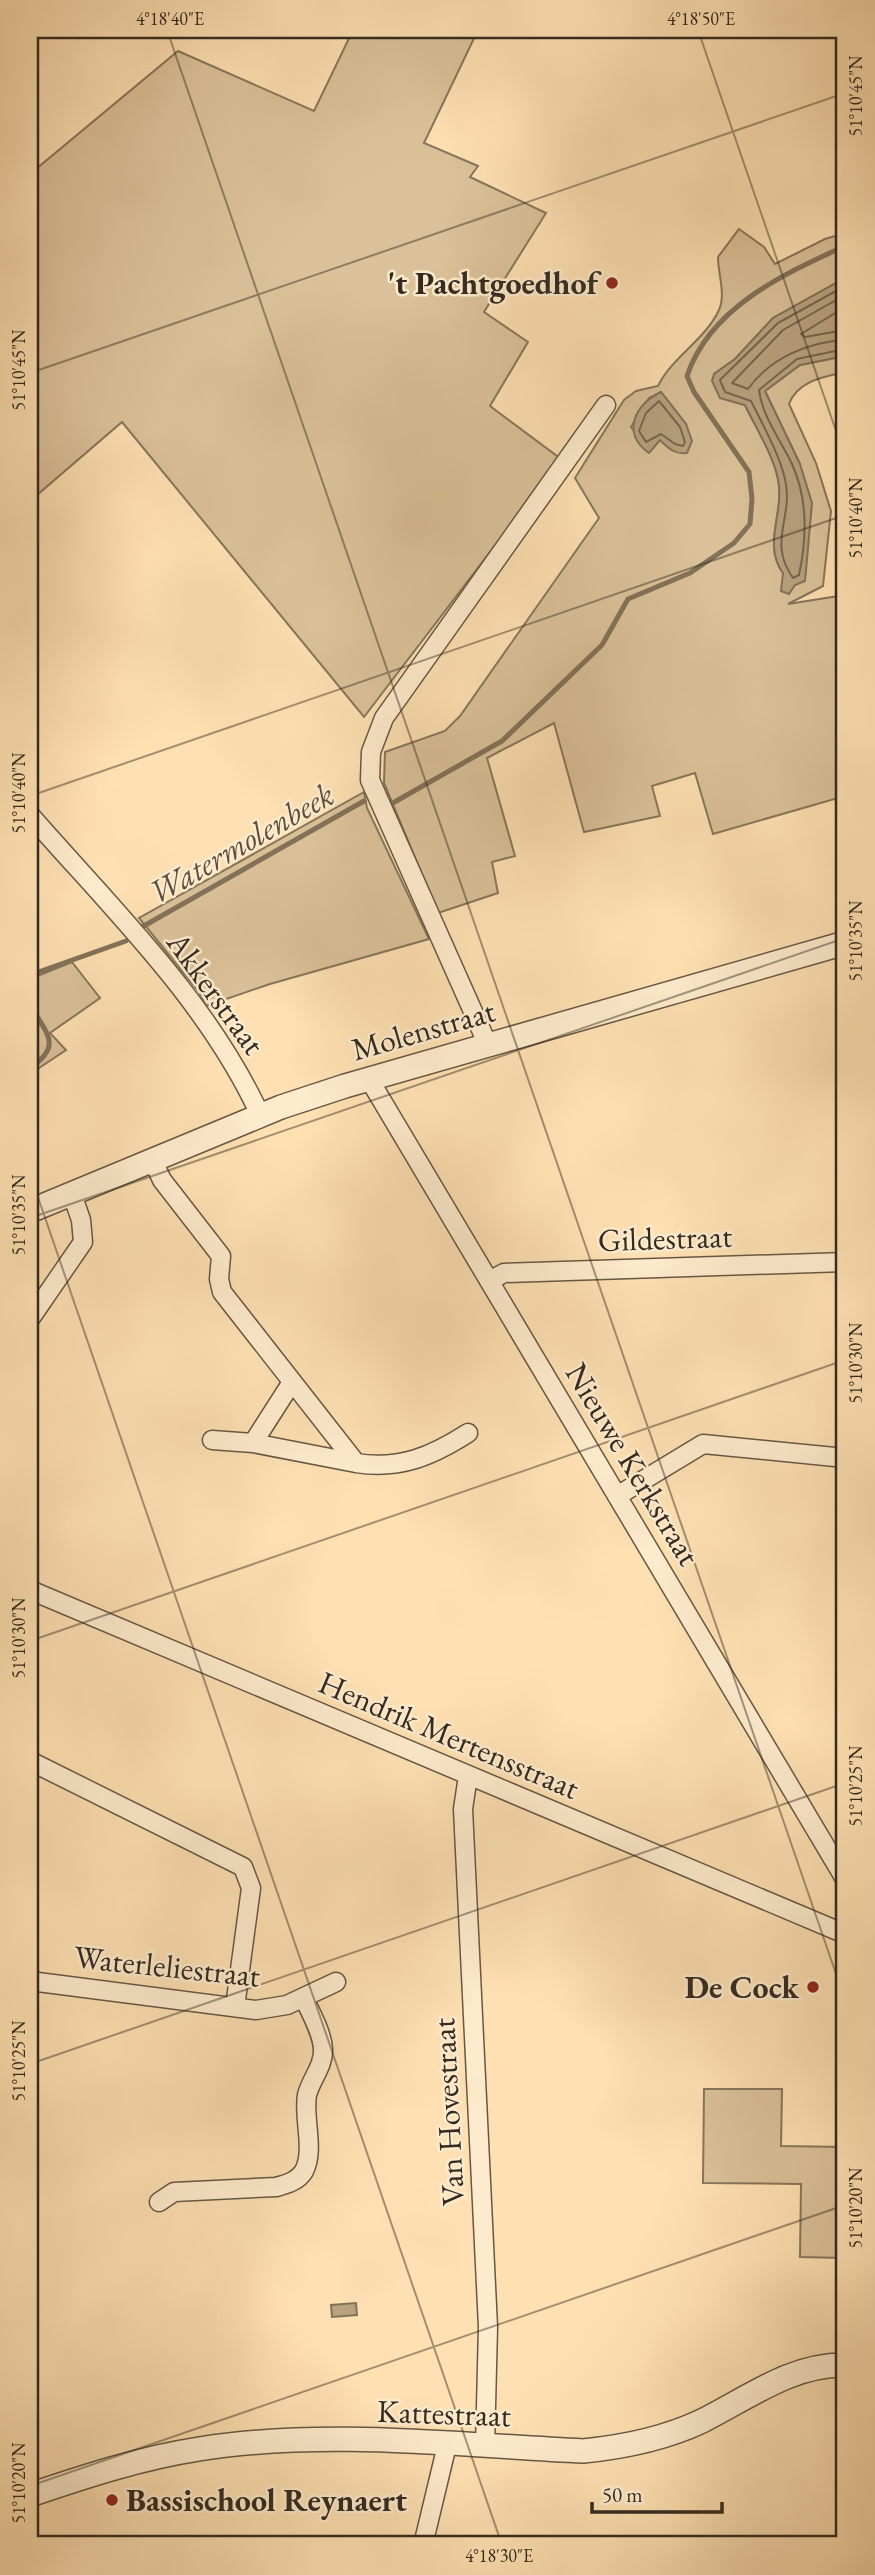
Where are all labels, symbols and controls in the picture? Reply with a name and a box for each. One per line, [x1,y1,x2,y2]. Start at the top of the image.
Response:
text: 4°18'40"E [136,7,204,30]
text: 4°18'50"E [667,7,735,30]
text: 51°10'45"N [844,55,867,136]
place label: 't Pachtgoedhof [388,262,601,304]
marker: 't Pachtgoedhof [604,275,620,291]
text: 51°10'45"N [7,329,30,410]
text: 51°10'40"N [844,477,867,558]
text: 51°10'40"N [7,752,30,833]
water label: Watermolenbeek [141,773,341,913]
text: 51°10'35"N [844,900,867,981]
street label: Akkerstraat [157,922,275,1063]
street label: Molenstraat [346,990,500,1070]
text: 51°10'35"N [7,1174,30,1255]
street label: Gildestraat [597,1215,733,1261]
text: 51°10'30"N [844,1322,867,1403]
street label: Nieuwe Kerkstraat [556,1355,710,1573]
text: 51°10'30"N [7,1597,30,1678]
street label: Hendrik Mertensstraat [312,1661,586,1809]
text: 51°10'25"N [844,1745,867,1826]
street label: Waterleliestraat [72,1935,262,1997]
place label: De Cock [684,1966,800,2008]
marker: De Cock [805,1979,821,1995]
street label: Van Hovestraat [422,2017,474,2207]
text: 51°10'25"N [7,2020,30,2101]
text: 51°10'20"N [844,2167,867,2248]
street label: Kattestraat [376,2390,512,2436]
text: 51°10'20"N [7,2442,30,2523]
scale bar [592,2470,721,2514]
place label: Bassischool Reynaert [126,2479,407,2521]
text: 50 m [602,2481,643,2508]
marker: Bassischool Reynaert [104,2492,120,2508]
text: 4°18'30"E [465,2544,533,2567]

